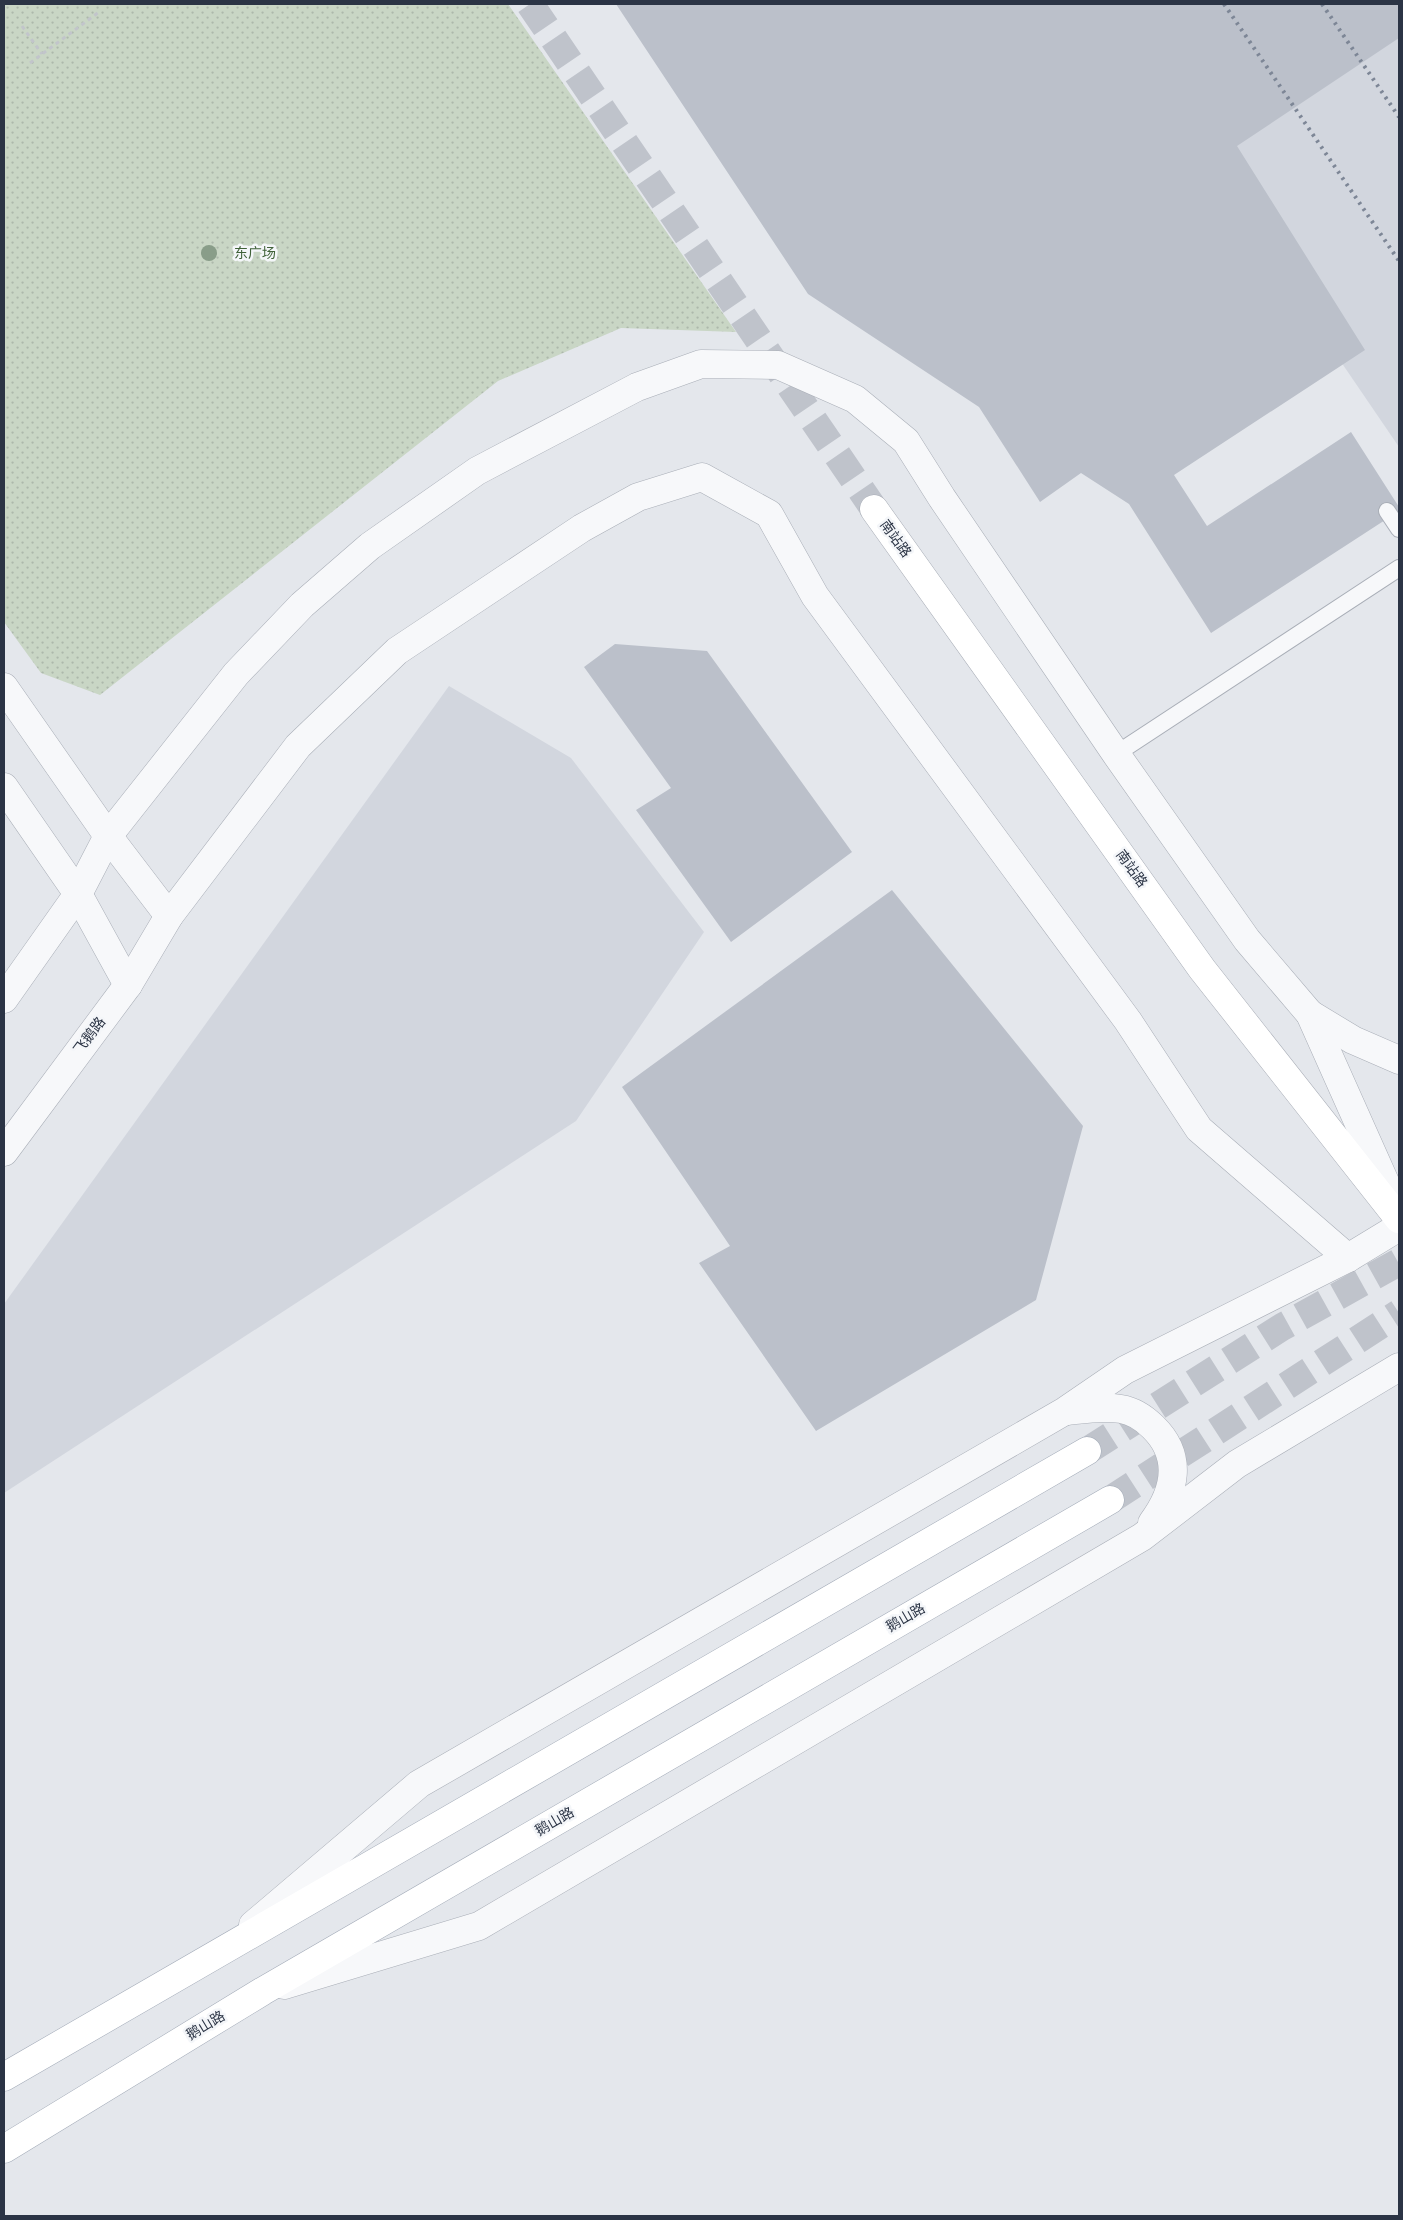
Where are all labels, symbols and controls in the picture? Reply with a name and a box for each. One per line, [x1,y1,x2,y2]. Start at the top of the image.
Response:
park label: 东广场 [234,246,276,261]
street label: 南站路 [877,517,914,560]
street label: 南站路 [1113,847,1150,890]
street label: 飞鹅路 [70,1014,108,1057]
street label: 鹅山路 [883,1600,928,1635]
street label: 鹅山路 [532,1804,577,1839]
street label: 鹅山路 [183,2007,228,2043]

